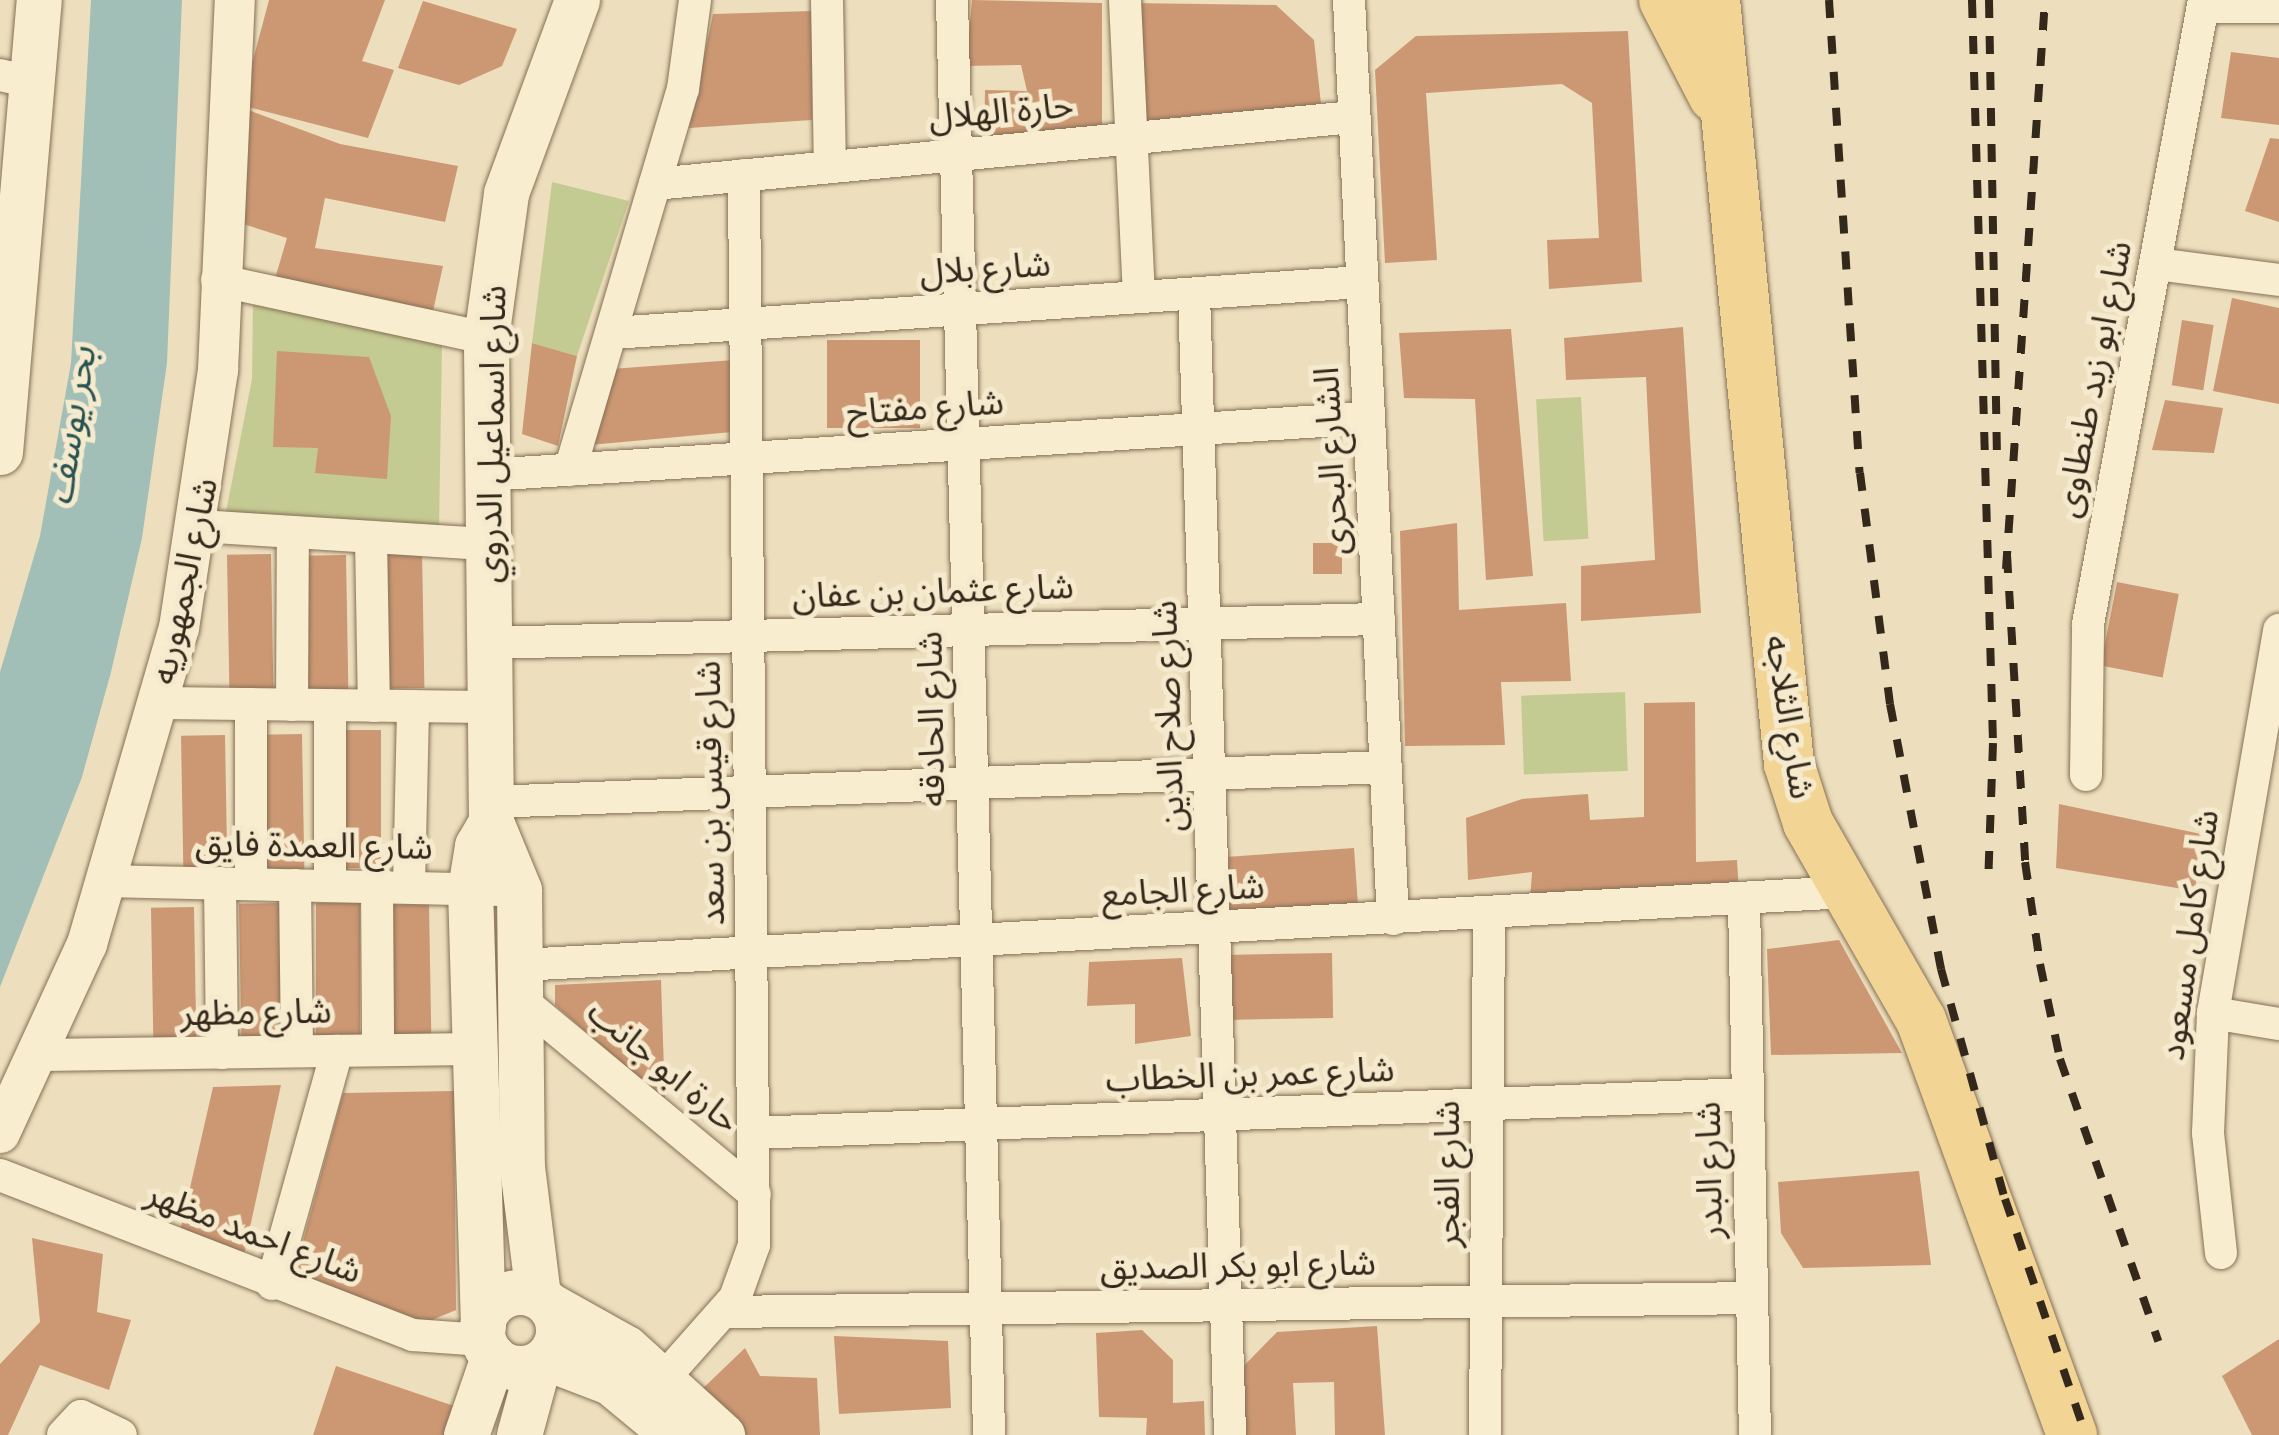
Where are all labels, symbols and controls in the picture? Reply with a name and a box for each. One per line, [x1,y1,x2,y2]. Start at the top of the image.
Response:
street label: حارة الهلال [927,84,1075,138]
street label: شارع ابو زيد طنطاوى [2046,237,2140,521]
street label: شارع بلال [918,242,1052,294]
street label: شارع اسماعيل الدروي [467,285,515,583]
water label: بحر يوسف [36,344,106,508]
street label: الشارع البحرى [1305,366,1357,556]
street label: شارع مفتاح [845,381,1005,433]
street label: شارع الجمهوريه [142,474,226,688]
street label: شارع عثمان بن عفان [791,565,1075,617]
street label: شارع صلاح الدين [1143,600,1193,832]
street label: شارع الحادقه [908,631,954,807]
street label: شارع الثلاجه [1756,632,1824,802]
street label: شارع قيس بن سعد [687,660,733,926]
street label: شارع كامل مسعود [2151,807,2227,1063]
street label: شارع العمدة فايق [195,822,433,868]
street label: شارع الجامع [1100,865,1266,915]
street label: شارع مظهر [180,990,332,1034]
street label: حارة ابو جانب [579,990,749,1142]
street label: شارع عمر بن الخطاب [1105,1048,1395,1100]
street label: شارع الفجر [1426,1100,1468,1248]
street label: شارع البدر [1687,1101,1731,1239]
street label: شارع احمد مظهر [140,1172,368,1292]
street label: شارع ابو بكر الصديق [1100,1242,1376,1288]

